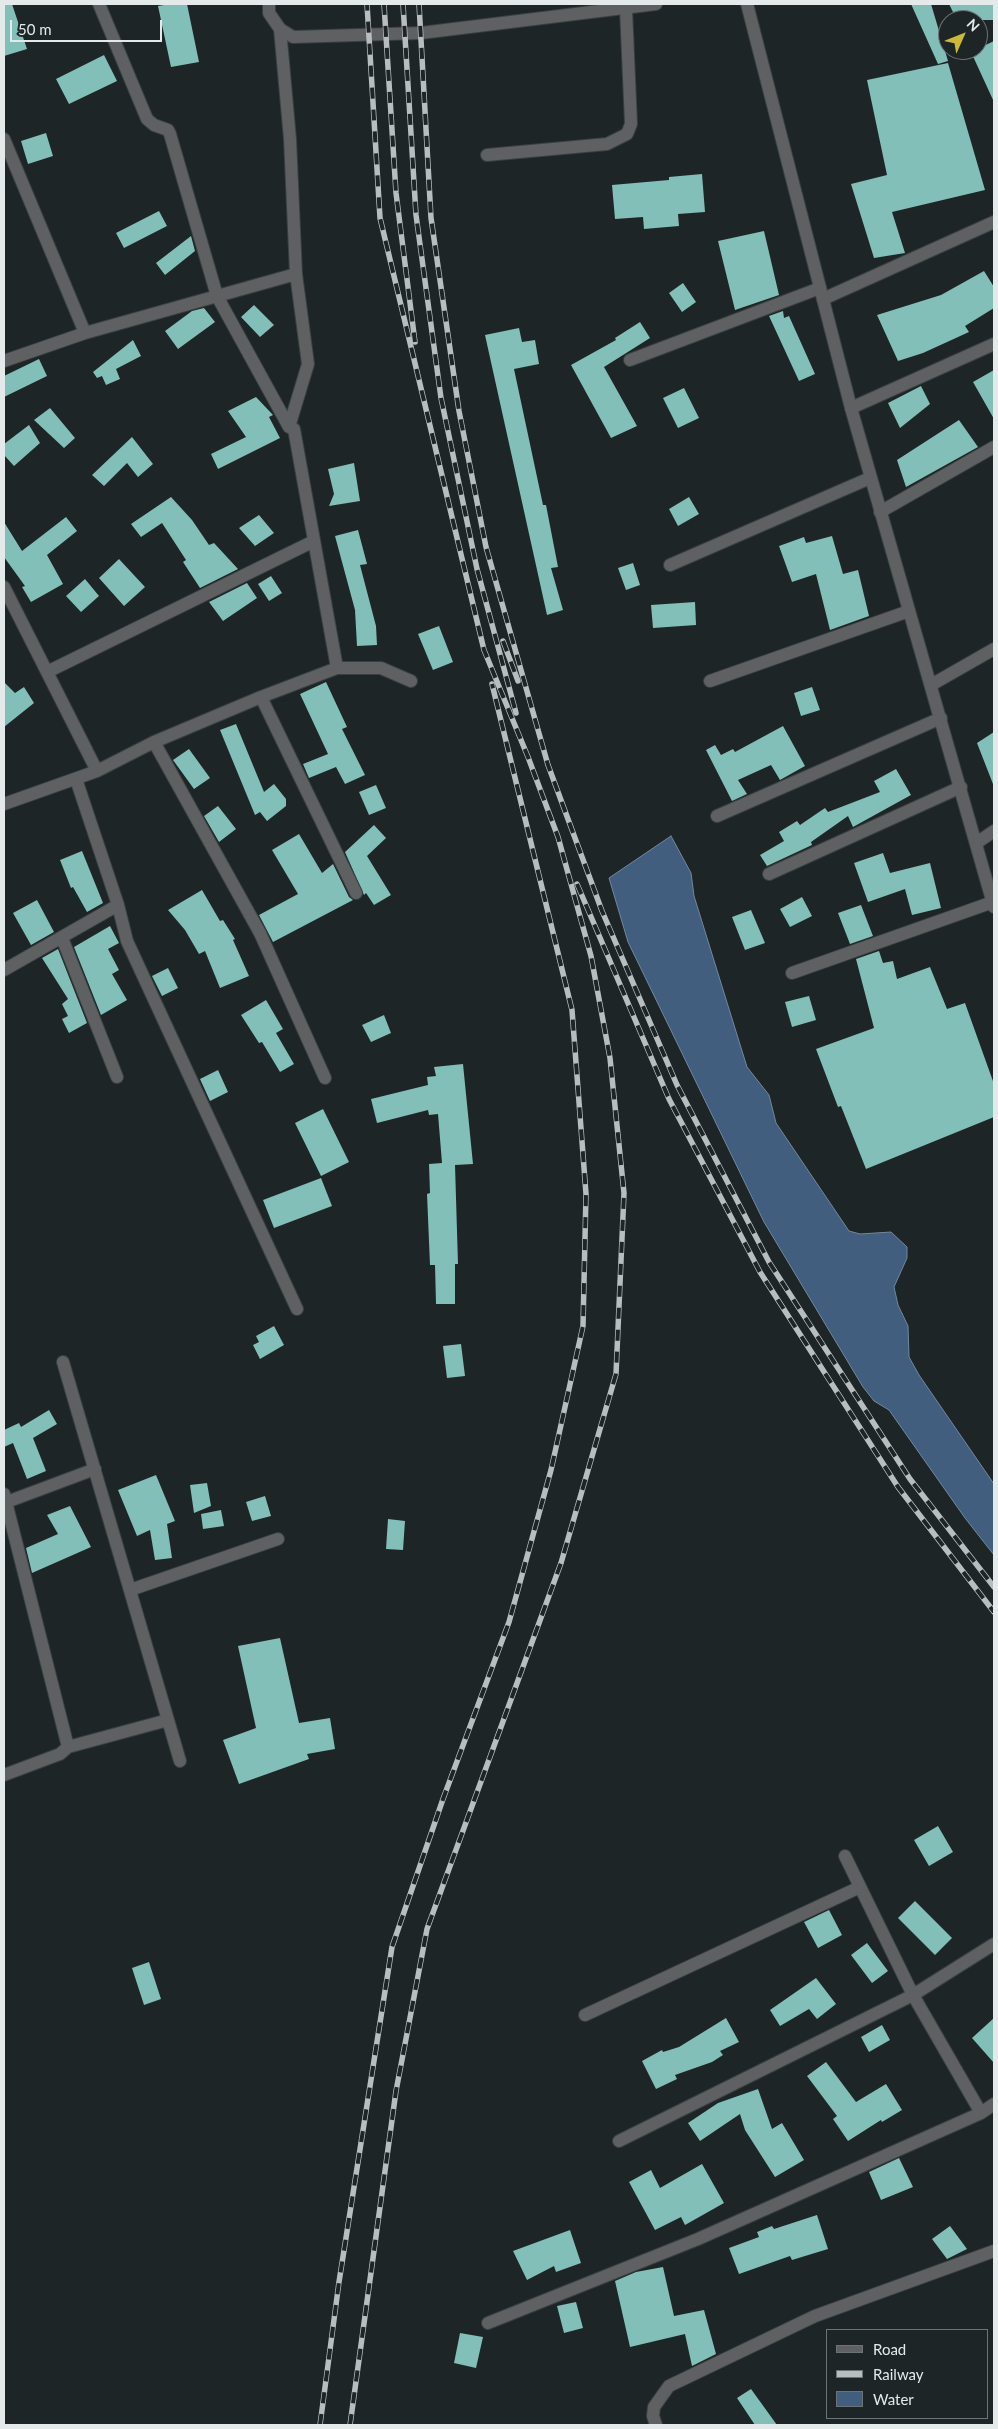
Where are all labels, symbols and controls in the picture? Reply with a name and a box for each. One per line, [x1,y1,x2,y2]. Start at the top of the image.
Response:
scale bar [12,10,165,42]
north arrow [938,10,988,60]
text: N [964,15,983,35]
text: 50 m [18,20,52,38]
legend [826,2329,988,2419]
text: Road [873,2340,906,2358]
text: Railway [873,2365,924,2383]
text: Water [873,2390,914,2408]

